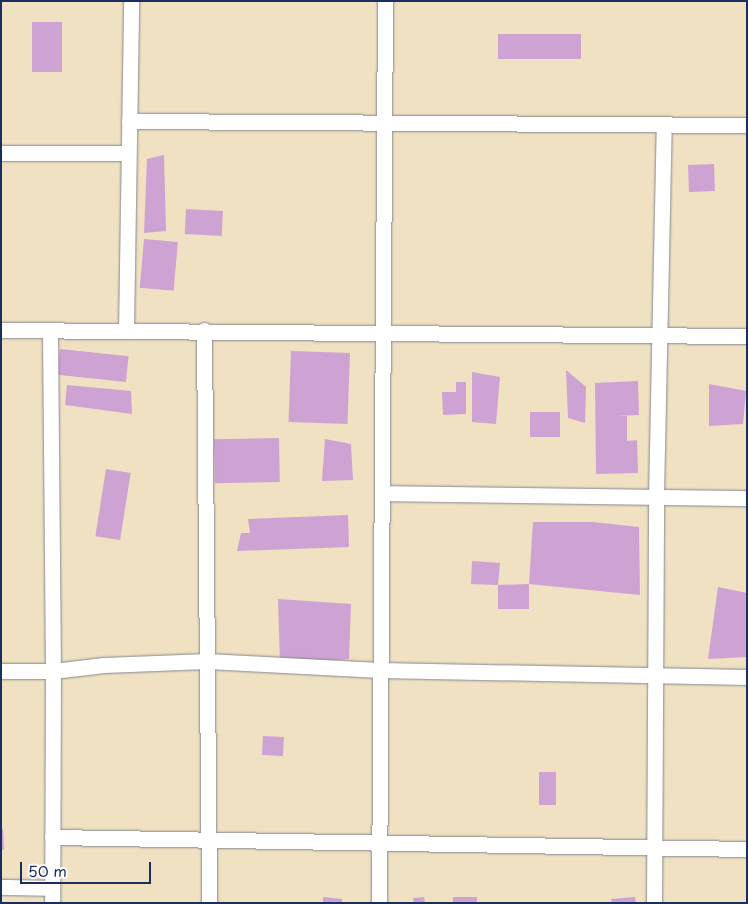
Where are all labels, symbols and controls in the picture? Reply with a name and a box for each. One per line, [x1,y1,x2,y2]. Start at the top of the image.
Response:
scale bar [22,852,154,884]
text: 50 m [28,859,67,882]

